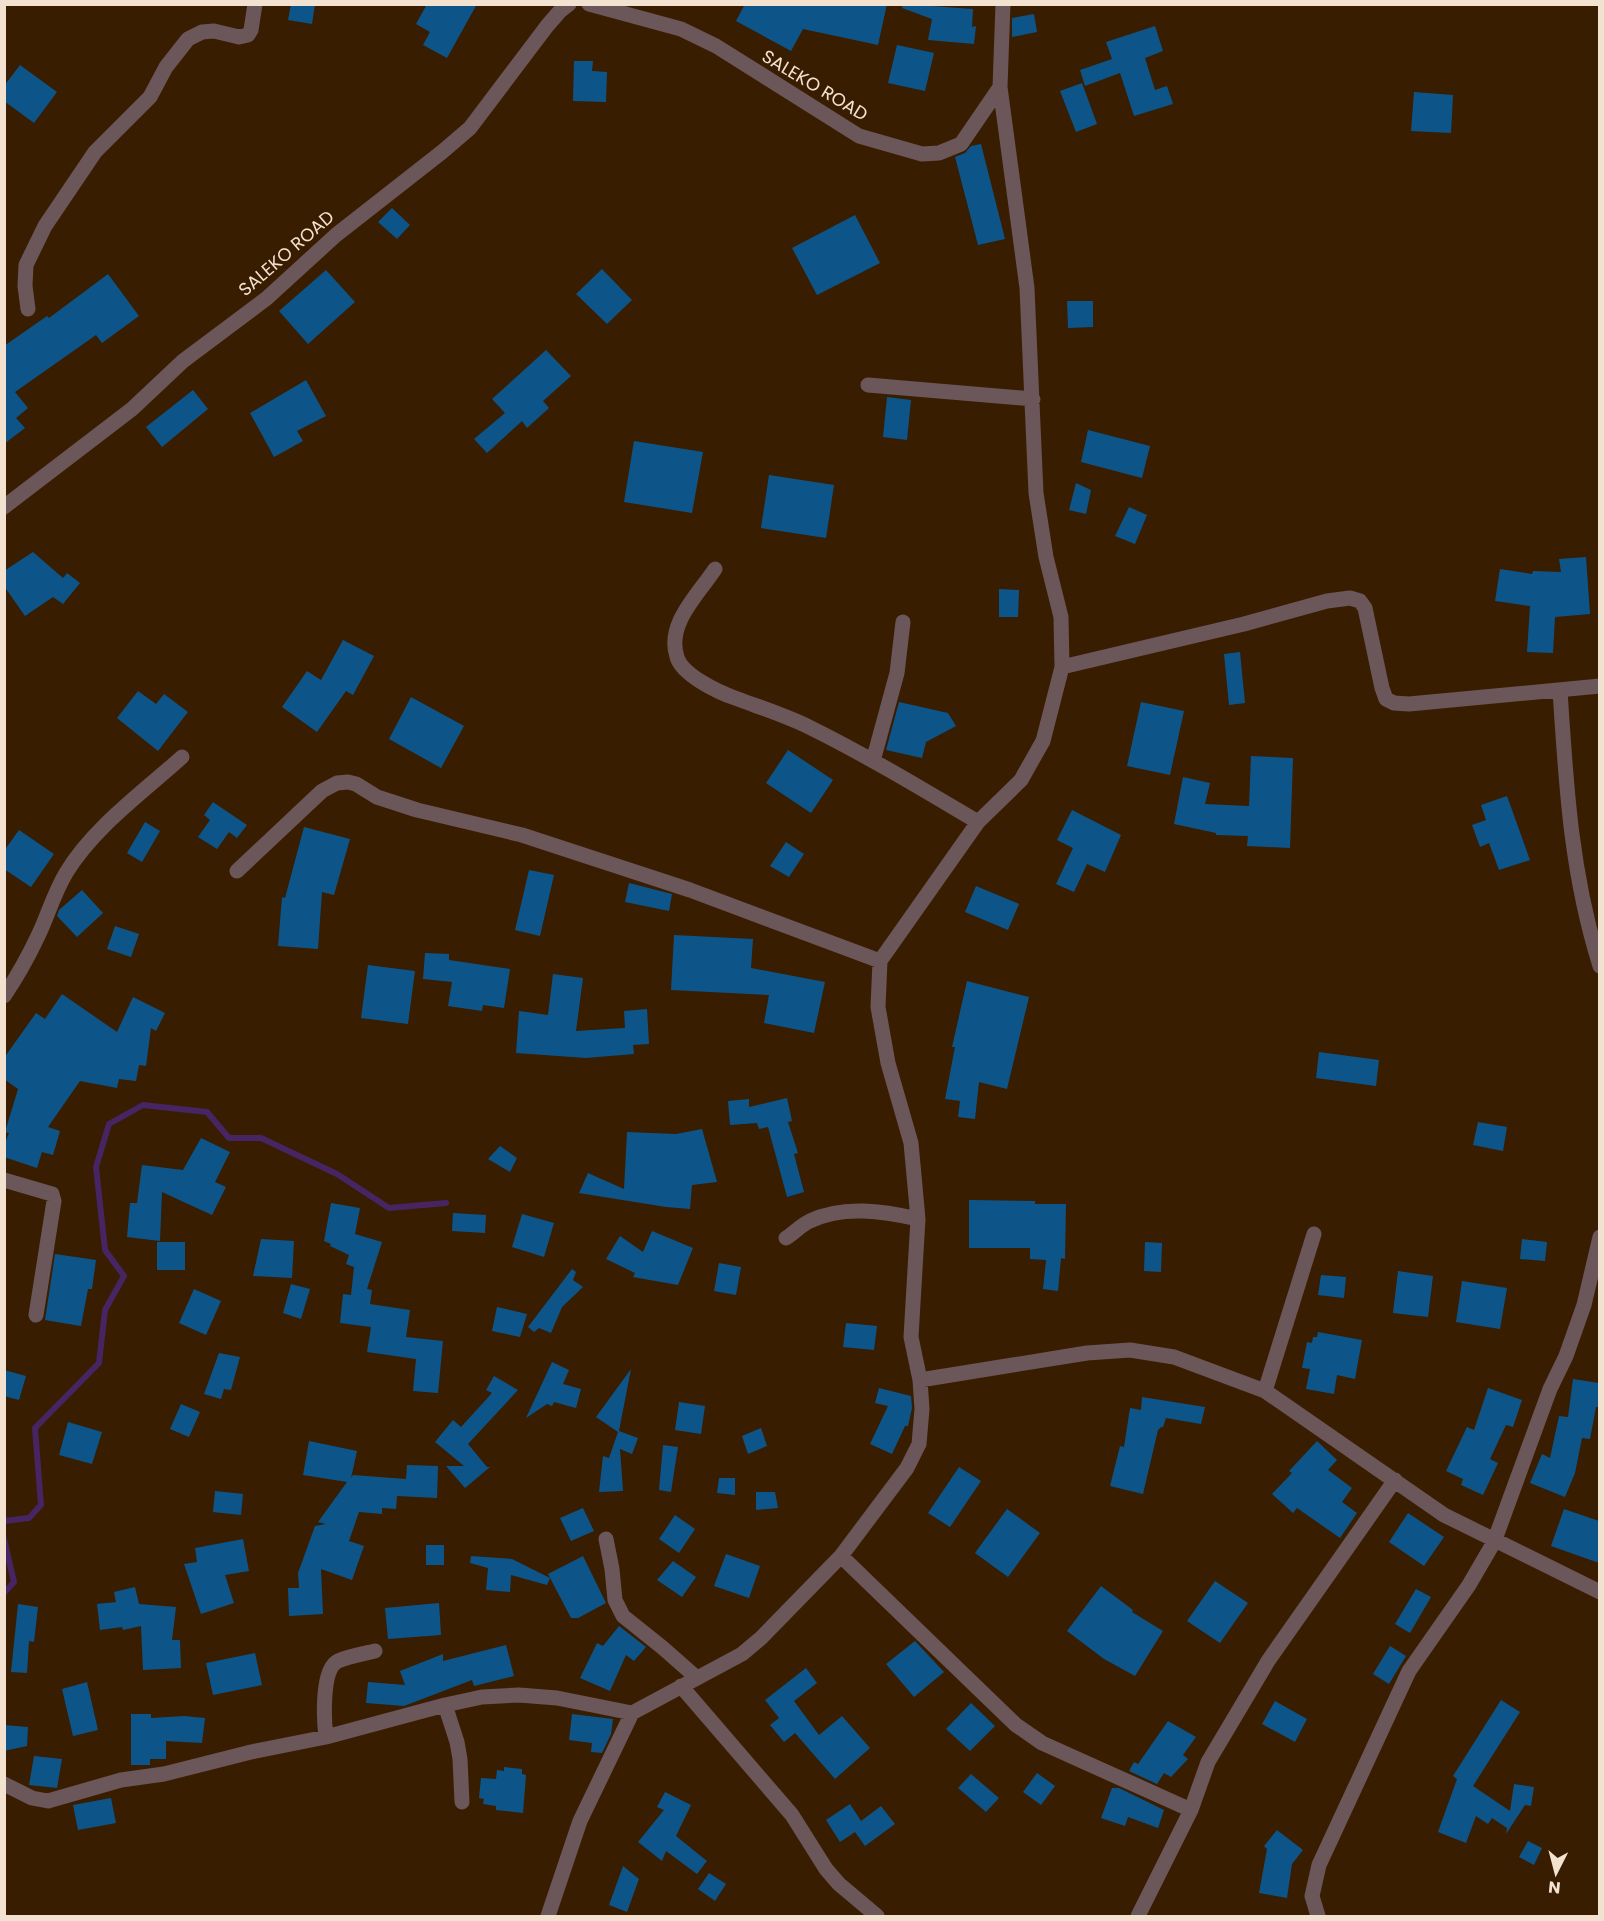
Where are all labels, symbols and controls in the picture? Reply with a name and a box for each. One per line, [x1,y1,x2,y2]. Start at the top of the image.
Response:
street label: SALEKO ROAD [757,44,873,126]
street label: SALEKO ROAD [233,204,339,302]
north arrow [1526,1843,1586,1903]
text: N [1547,1875,1562,1899]

